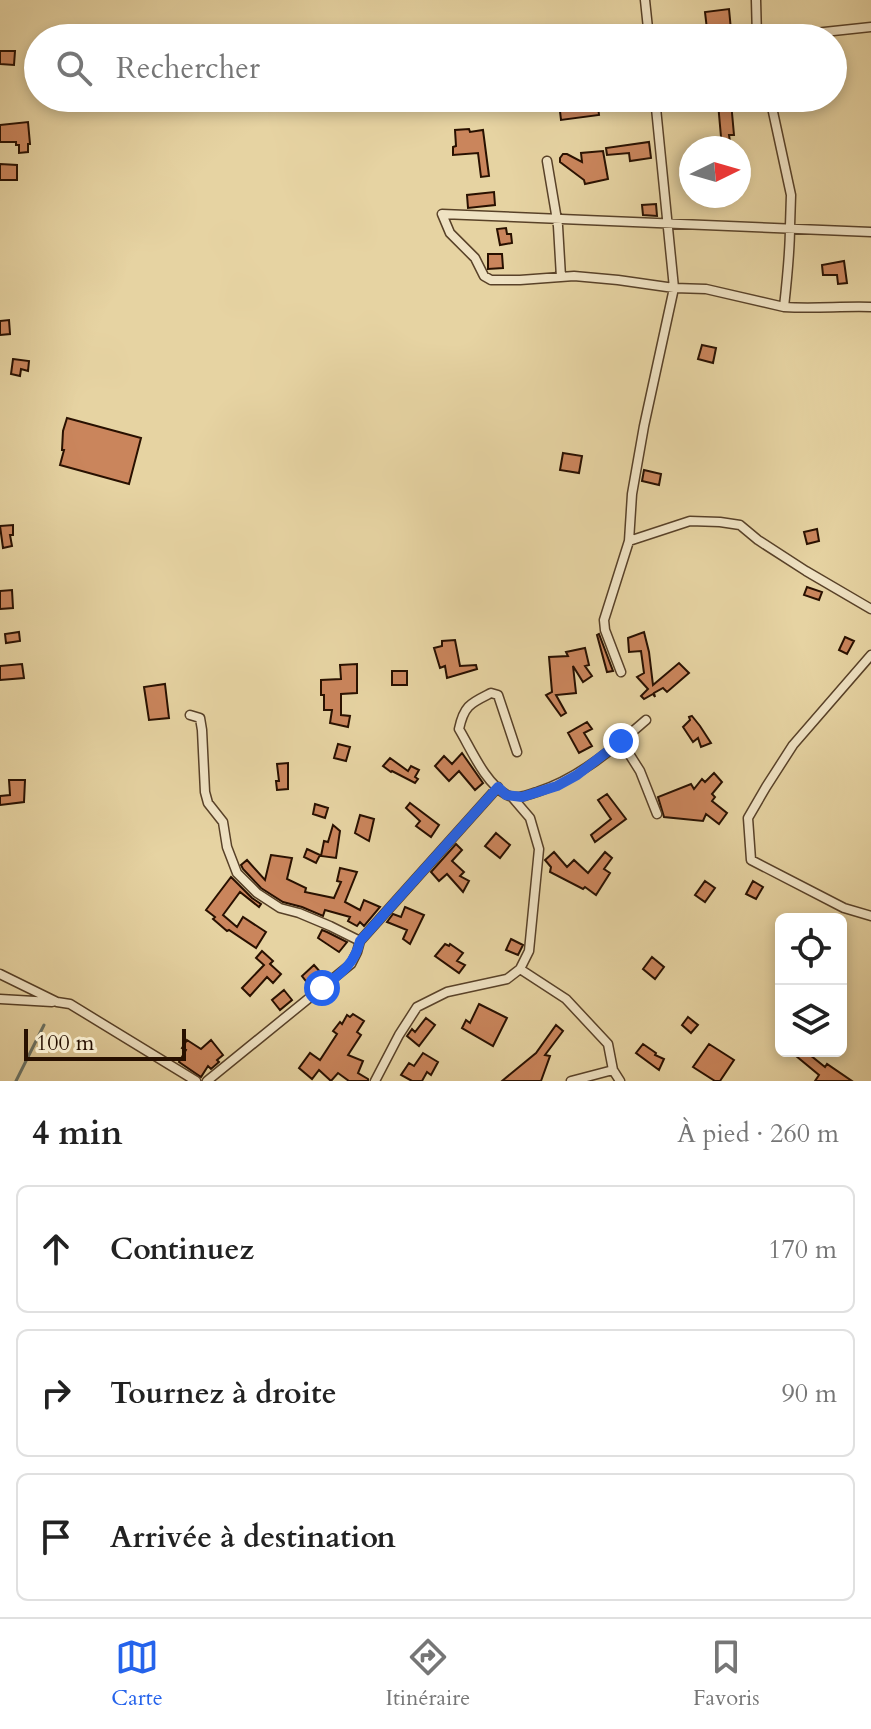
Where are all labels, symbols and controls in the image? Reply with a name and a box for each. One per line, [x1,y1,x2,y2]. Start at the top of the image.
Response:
search box [24,24,847,112]
icon: search [52,46,96,90]
text: Rechercher [116,48,260,89]
north arrow [679,136,751,208]
route end [603,723,639,759]
map controls [775,913,847,1057]
button: locate [775,913,847,985]
route start [304,970,340,1006]
button: layers [775,985,847,1057]
scale bar [24,1025,186,1061]
text: 100 m [36,1028,94,1058]
text: 4 min [32,1110,123,1156]
text: À pied · 260 m [677,1116,839,1151]
icon: ahead [34,1227,78,1271]
text: Continuez [110,1229,254,1270]
text: 170 m [768,1232,837,1267]
icon: right [34,1371,78,1415]
text: Tournez à droite [110,1373,337,1414]
text: 90 m [781,1376,837,1411]
icon: arrive [34,1515,78,1559]
text: Arrivée à destination [110,1517,396,1558]
tab: Carte [111,1635,163,1713]
tab: Itinéraire [385,1635,470,1713]
tab: Favoris [693,1635,760,1713]

